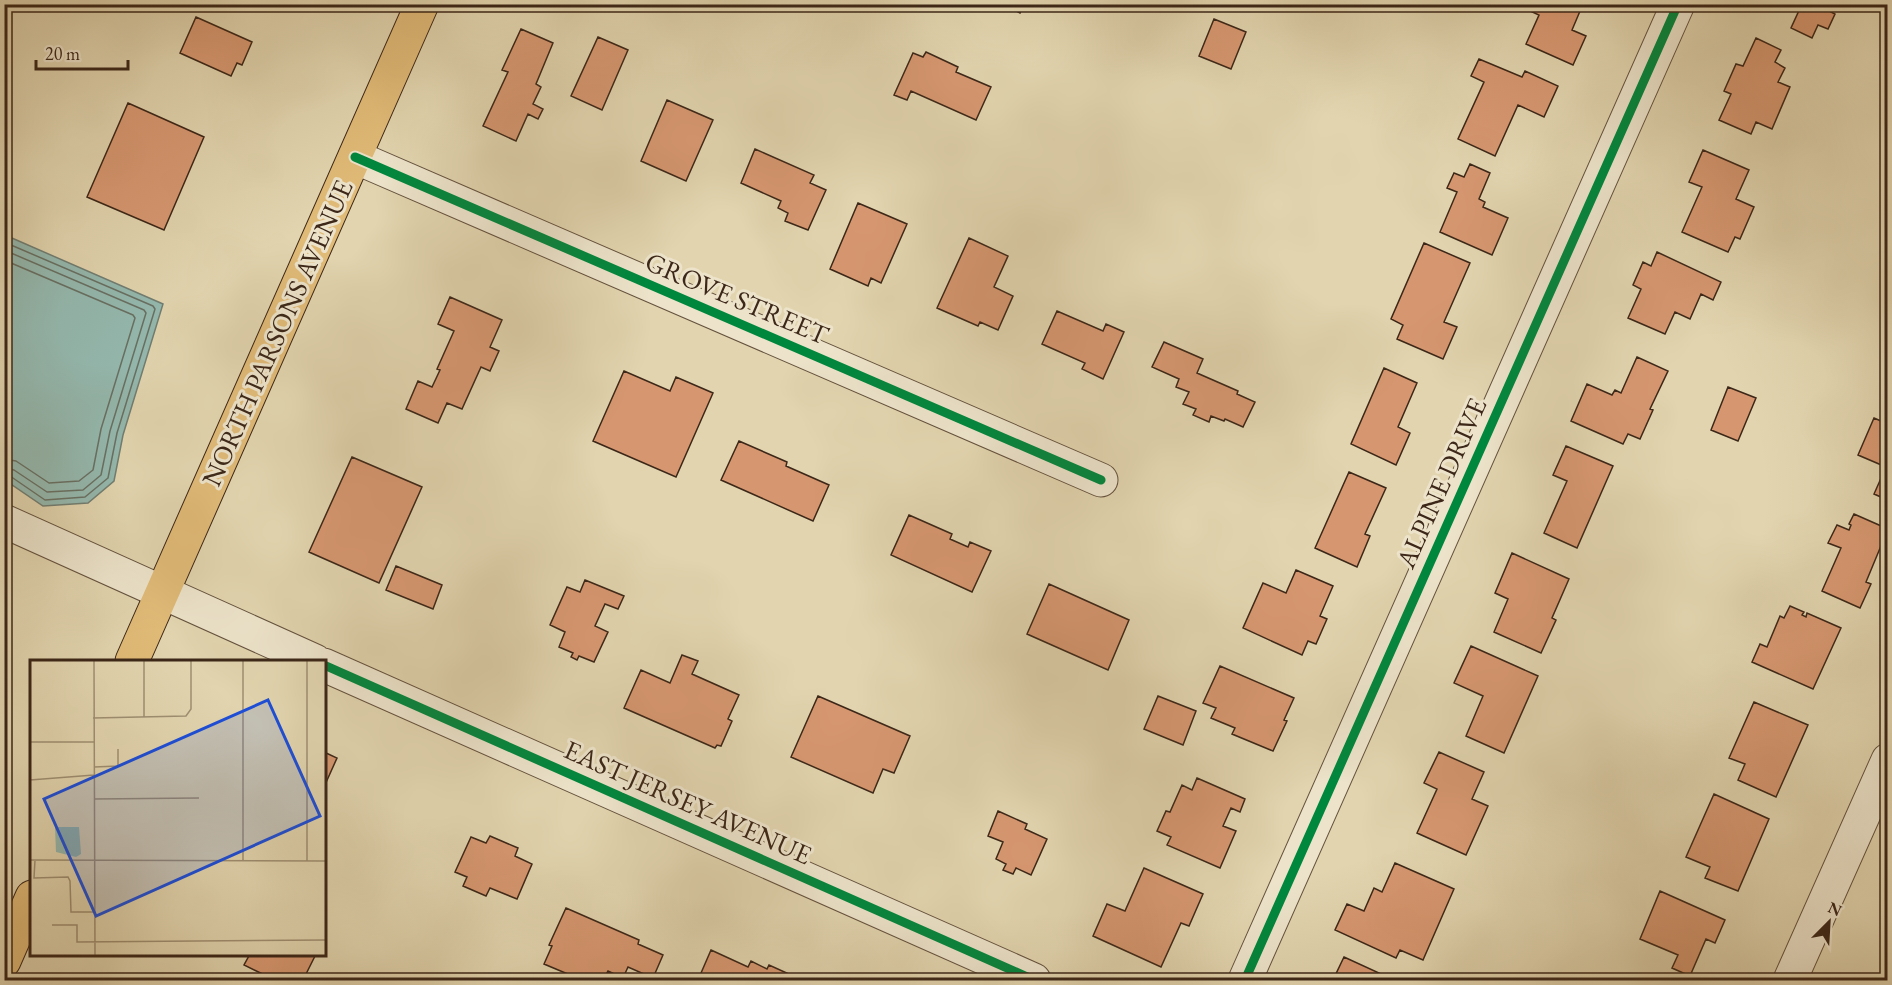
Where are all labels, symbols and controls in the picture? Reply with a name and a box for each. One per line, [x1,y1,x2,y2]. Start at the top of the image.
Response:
scale bar [36,33,128,71]
text: 20 m [45,42,80,65]
street label: NORTH PARSONS AVENUE [194,174,360,492]
street label: GROVE STREET [640,244,835,353]
street label: ALPINE DRIVE [1387,392,1494,574]
inset map [30,660,326,955]
street label: EAST JERSEY AVENUE [559,732,817,872]
north arrow [1799,892,1859,952]
text: N [1825,897,1845,921]

